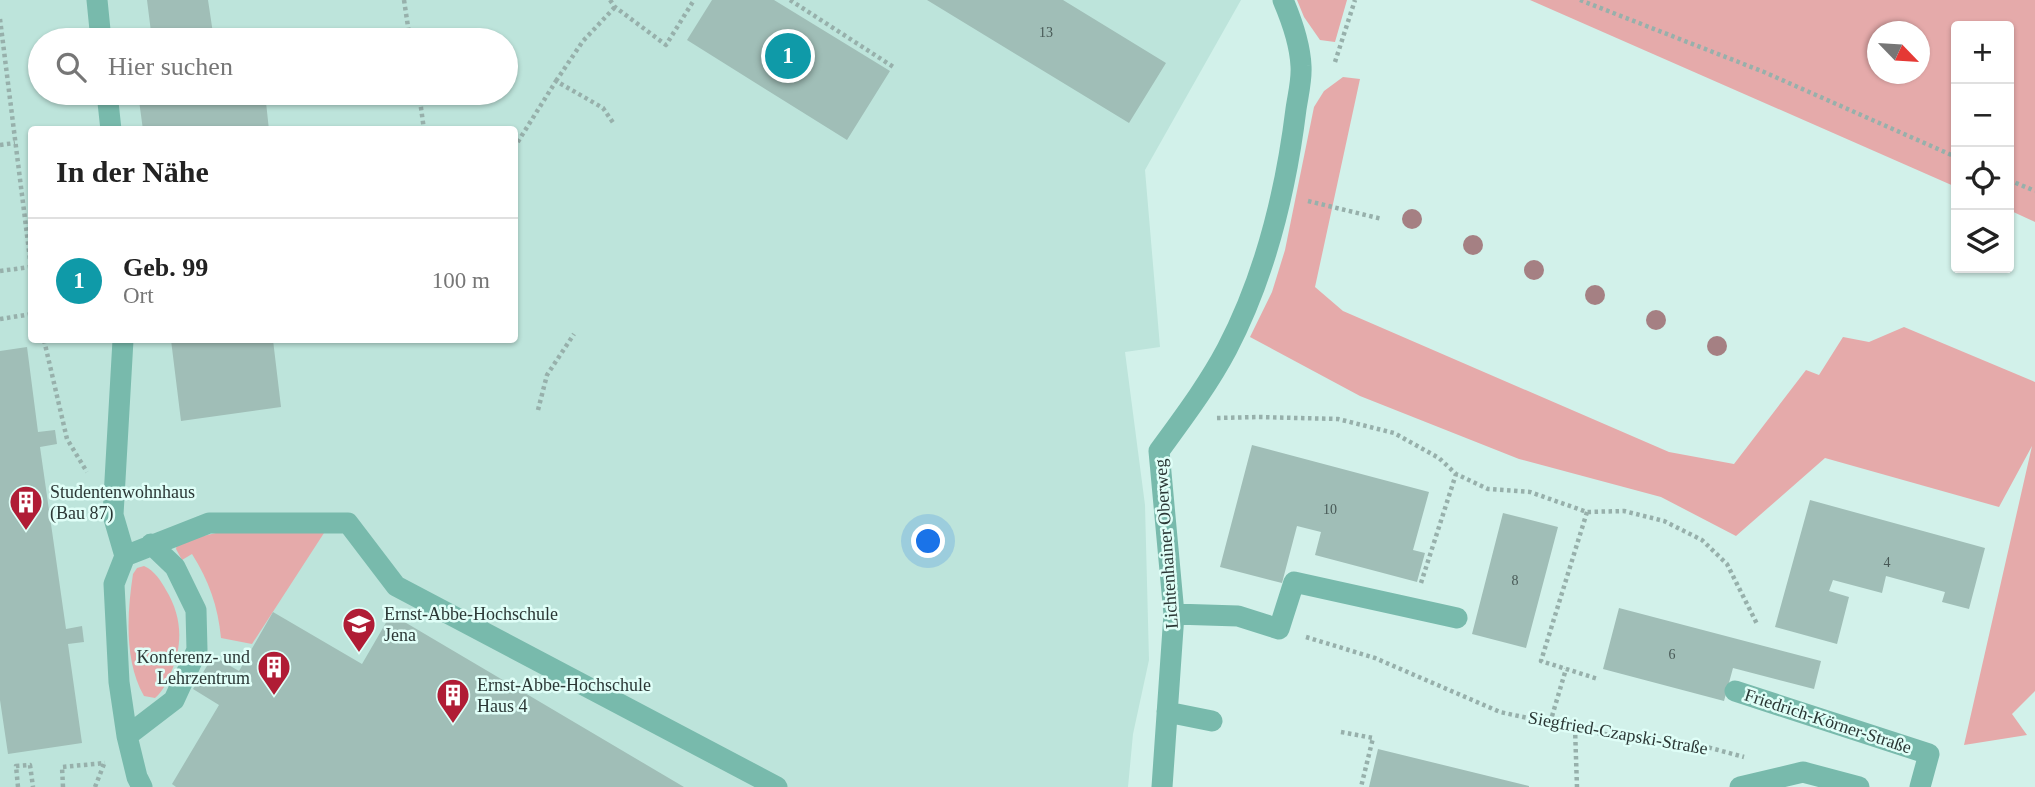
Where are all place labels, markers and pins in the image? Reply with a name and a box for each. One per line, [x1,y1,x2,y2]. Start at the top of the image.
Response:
pin: 1 [765,30,811,82]
place label: Studentenwohnhaus (Bau 87) [50,482,195,524]
building icon: Studentenwohnhaus (Bau 87) [7,483,45,532]
place label: Ernst-Abbe-Hochschule Jena [384,604,558,645]
school or university icon: Ernst-Abbe-Hochschule Jena [340,605,378,654]
place label: Konferenz- und Lehrzentrum [137,647,250,688]
building icon: Konferenz- und Lehrzentrum [255,648,293,697]
place label: Ernst-Abbe-Hochschule Haus 4 [477,675,651,716]
building icon: Ernst-Abbe-Hochschule Haus 4 [434,676,472,725]

